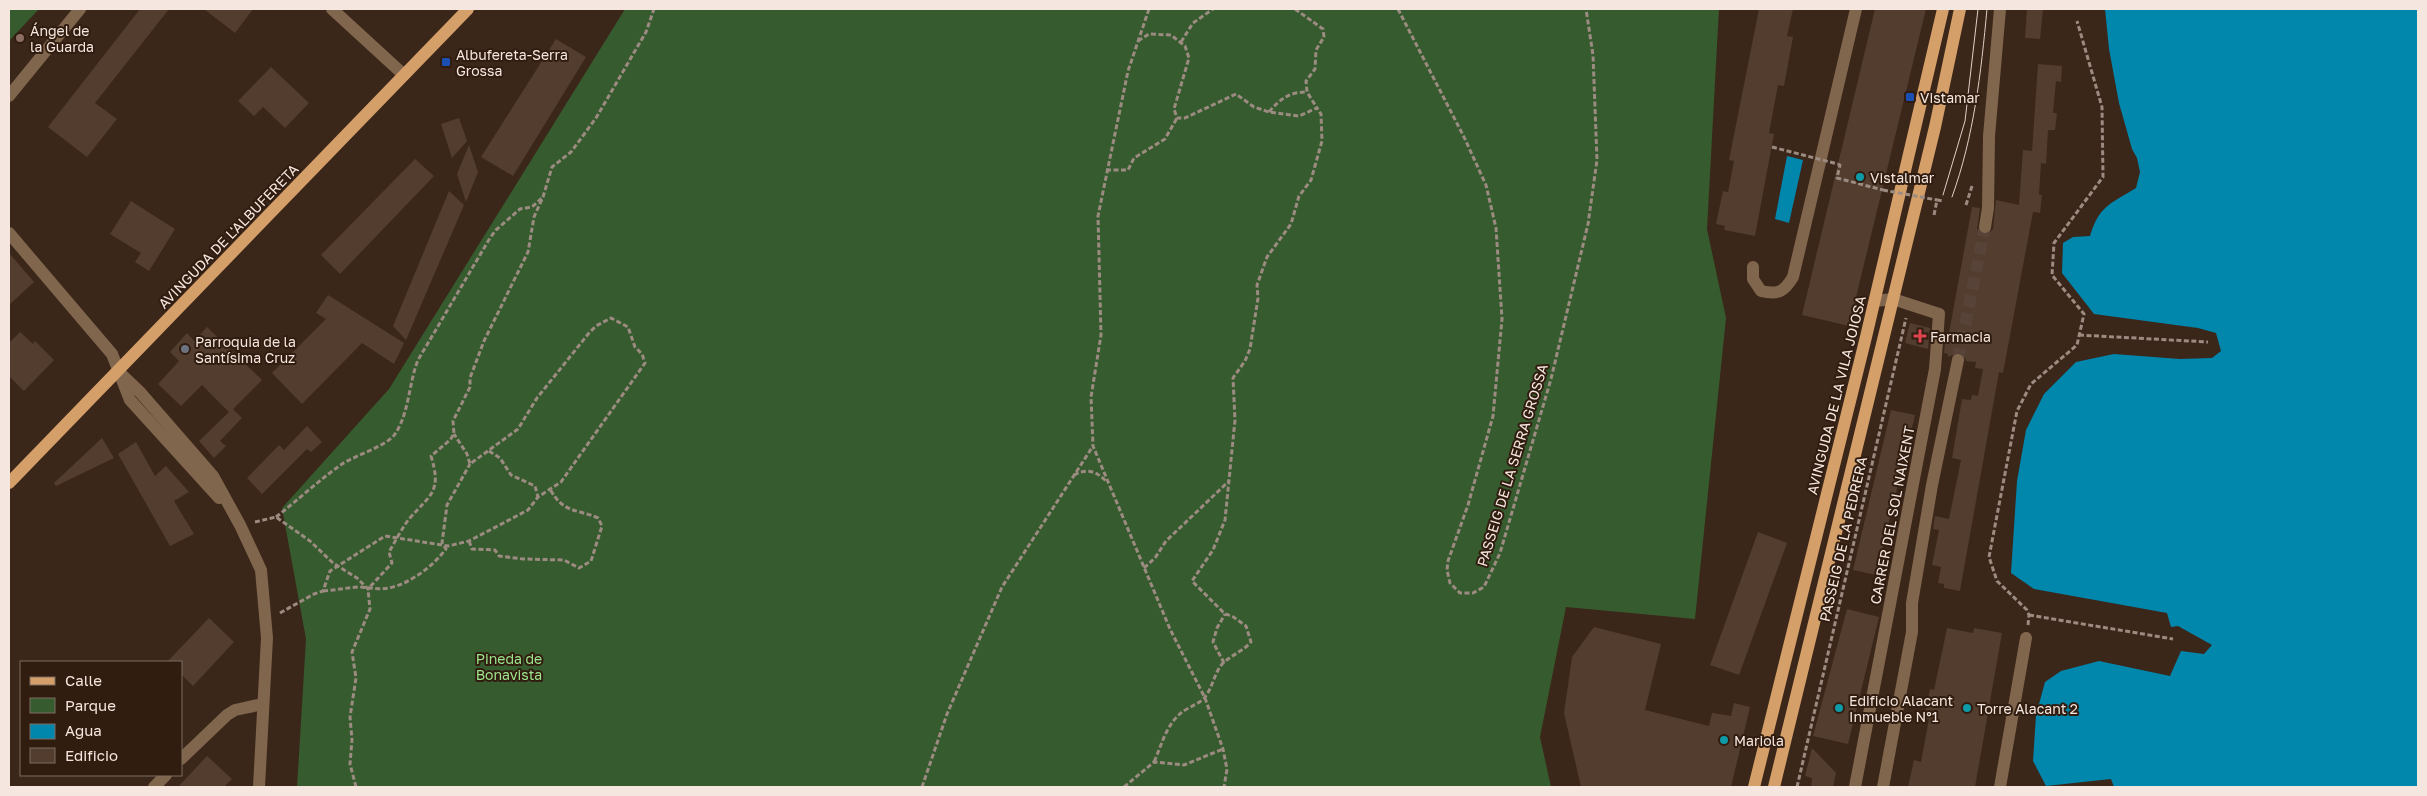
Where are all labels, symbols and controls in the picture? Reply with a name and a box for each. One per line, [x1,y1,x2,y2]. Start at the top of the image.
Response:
place label: Ángel de la Guarda [30,22,94,55]
marker: Ángel de la Guarda [14,32,26,44]
place label: Albufereta-Serra Grossa [456,46,568,79]
marker: Albufereta-Serra Grossa [440,56,452,68]
place label: Vistamar [1920,89,1980,106]
marker: Vistamar [1904,91,1916,103]
street label: AVINGUDA DE L'ALBUFERETA [154,160,302,312]
place label: Vistalmar [1870,169,1935,186]
marker: Vistalmar [1854,171,1866,183]
street label: AVINGUDA DE LA VILA JOIOSA [1803,293,1869,496]
place label: Farmacia [1930,328,1991,345]
marker: Farmacia [1914,330,1926,342]
place label: Parroquia de la Santísima Cruz [195,333,296,366]
marker: Parroquia de la Santísima Cruz [179,343,191,355]
street label: PASSEIG DE LA SERRA GROSSA [1473,361,1551,568]
street label: CARRER DEL SOL NAIXENT [1866,424,1918,606]
street label: PASSEIG DE LA PEDRERA [1816,454,1870,623]
park label: Pineda de Bonavista [476,650,542,683]
legend [20,661,182,776]
text: Calle [65,671,102,689]
place label: Edificio Alacant Inmueble N°1 [1849,692,1953,725]
text: Parque [65,696,116,714]
place label: Torre Alacant 2 [1977,700,2078,717]
marker: Edificio Alacant Inmueble N°1 [1833,702,1845,714]
marker: Torre Alacant 2 [1961,702,1973,714]
text: Agua [65,721,102,739]
place label: Mariola [1734,732,1784,749]
marker: Mariola [1718,734,1730,746]
text: Edificio [65,746,118,764]

